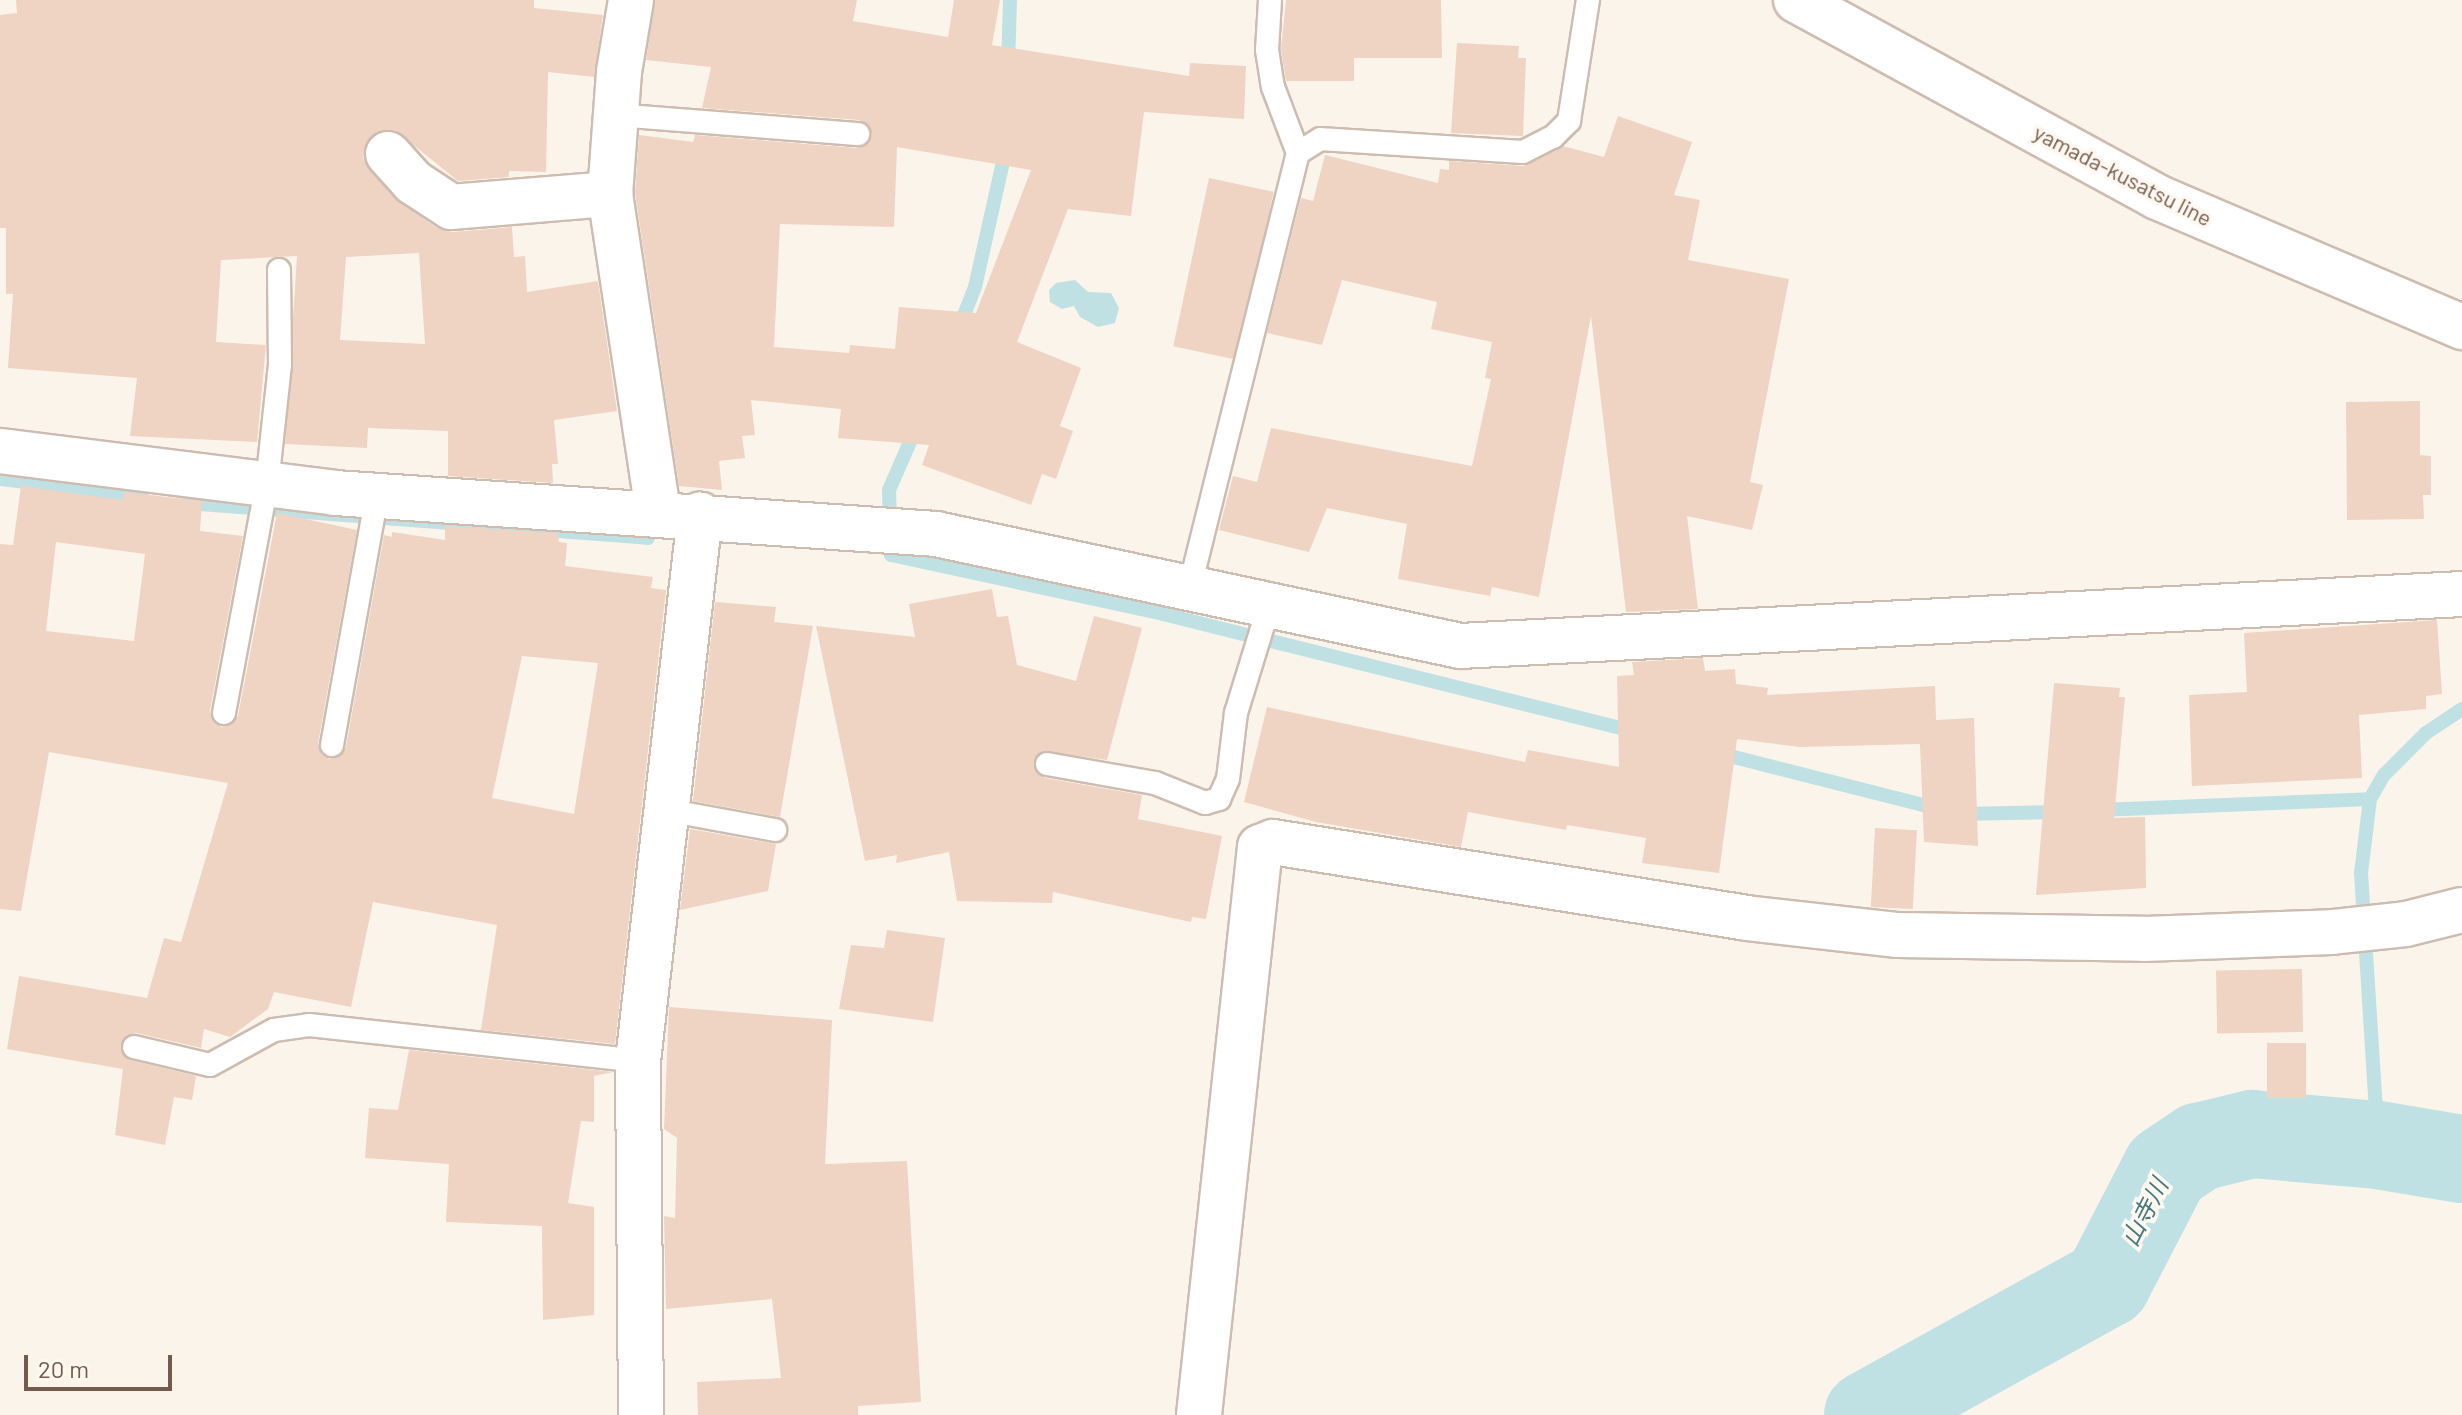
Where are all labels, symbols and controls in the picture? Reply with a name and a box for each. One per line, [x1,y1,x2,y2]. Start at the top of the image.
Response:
street label: yamada-kusatsu line [2030,119,2216,231]
water label: 山寺川 [2115,1173,2173,1251]
scale bar [28,1339,176,1389]
text: 20 m [38,1354,89,1383]

